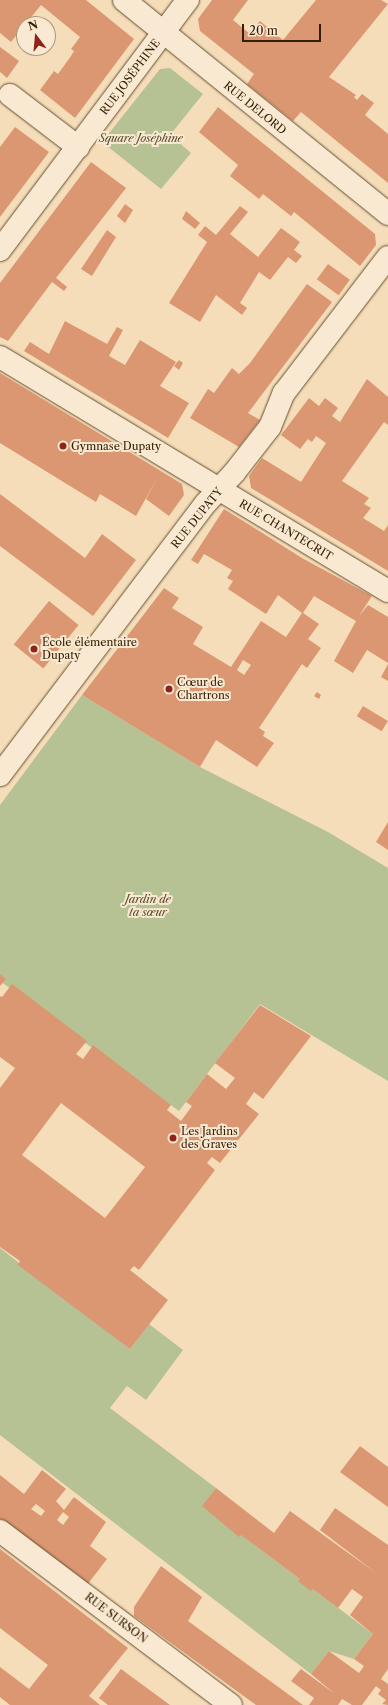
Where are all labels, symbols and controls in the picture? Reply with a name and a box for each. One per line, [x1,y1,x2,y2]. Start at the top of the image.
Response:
north arrow [16,16,56,56]
scale bar [244,16,323,42]
text: N [26,17,39,33]
text: 20 m [249,23,278,38]
street label: RUE JOSÉPHINE [97,36,163,118]
street label: RUE DELORD [221,79,289,137]
park label: Square Joséphine [99,131,183,145]
place label: Gymnase Dupaty [71,439,161,453]
marker: Gymnase Dupaty [58,441,68,451]
street label: RUE DUPATY [169,485,225,551]
street label: RUE CHANTECRIT [237,497,335,563]
place label: École élémentaire Dupaty [42,636,137,662]
marker: École élémentaire Dupaty [29,644,39,654]
place label: Cœur de Chartrons [177,676,230,702]
marker: Cœur de Chartrons [164,684,174,694]
park label: Jardin de ta sœur [125,893,171,919]
place label: Les Jardins des Graves [181,1125,238,1151]
marker: Les Jardins des Graves [168,1133,178,1143]
street label: RUE SURSON [82,1590,150,1646]

